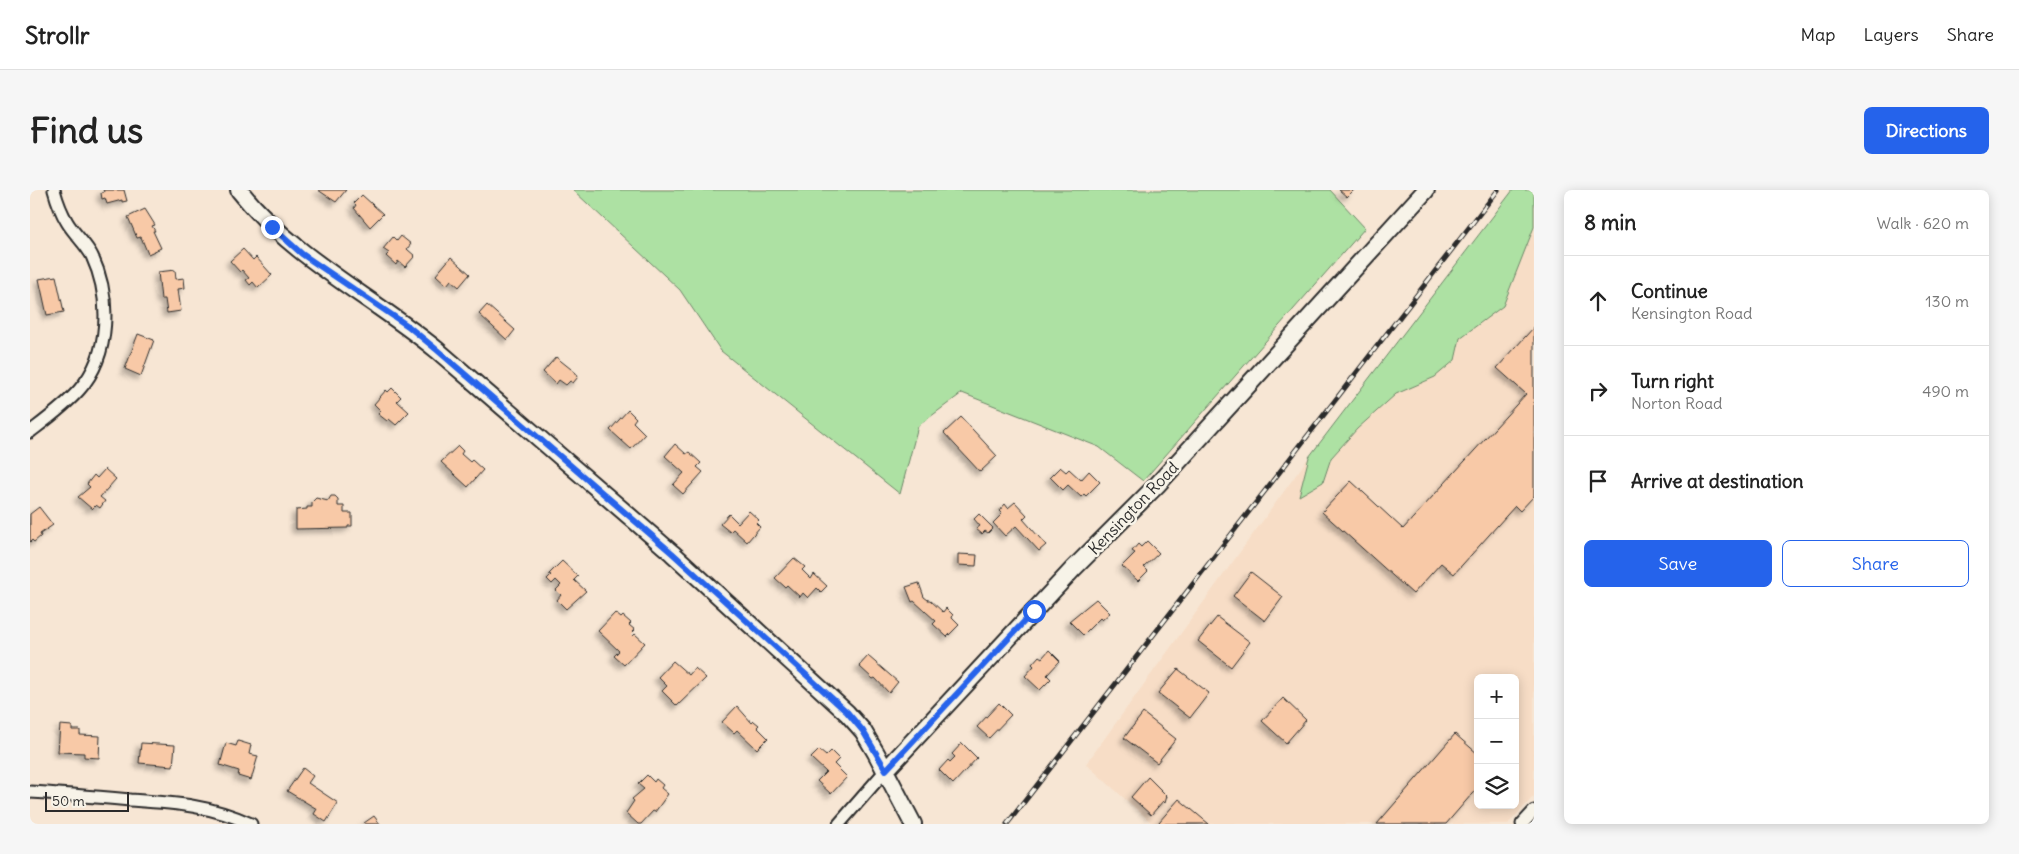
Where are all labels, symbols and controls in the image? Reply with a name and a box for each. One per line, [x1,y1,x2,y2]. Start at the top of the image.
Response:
text: Strollr [25,20,90,50]
text: Map [1800,23,1835,46]
text: Layers [1863,23,1919,46]
text: Share [1947,23,1994,46]
button: Directions [1864,107,1989,154]
text: Find us [30,108,143,152]
text: 8 min [1584,209,1636,236]
text: Walk · 620 m [1877,213,1969,233]
route end [261,216,284,239]
text: Continue [1631,279,1708,303]
icon: ahead [1584,287,1612,315]
text: 130 m [1925,291,1969,311]
text: Kensington Road [1631,303,1752,323]
text: Turn right [1631,369,1714,393]
icon: right [1584,377,1612,405]
text: 490 m [1922,381,1969,401]
text: Norton Road [1631,393,1722,413]
street label: Kensington Road [1084,457,1182,559]
icon: arrive [1584,467,1612,495]
text: Arrive at destination [1631,469,1804,493]
button: Save [1584,540,1772,587]
button: Share [1782,540,1969,587]
route start [1023,600,1046,623]
map controls [1474,674,1519,809]
button: + [1474,674,1519,719]
button: − [1474,719,1519,764]
button: layers [1474,764,1519,809]
scale bar [45,789,129,812]
text: 50 m [52,792,85,810]

